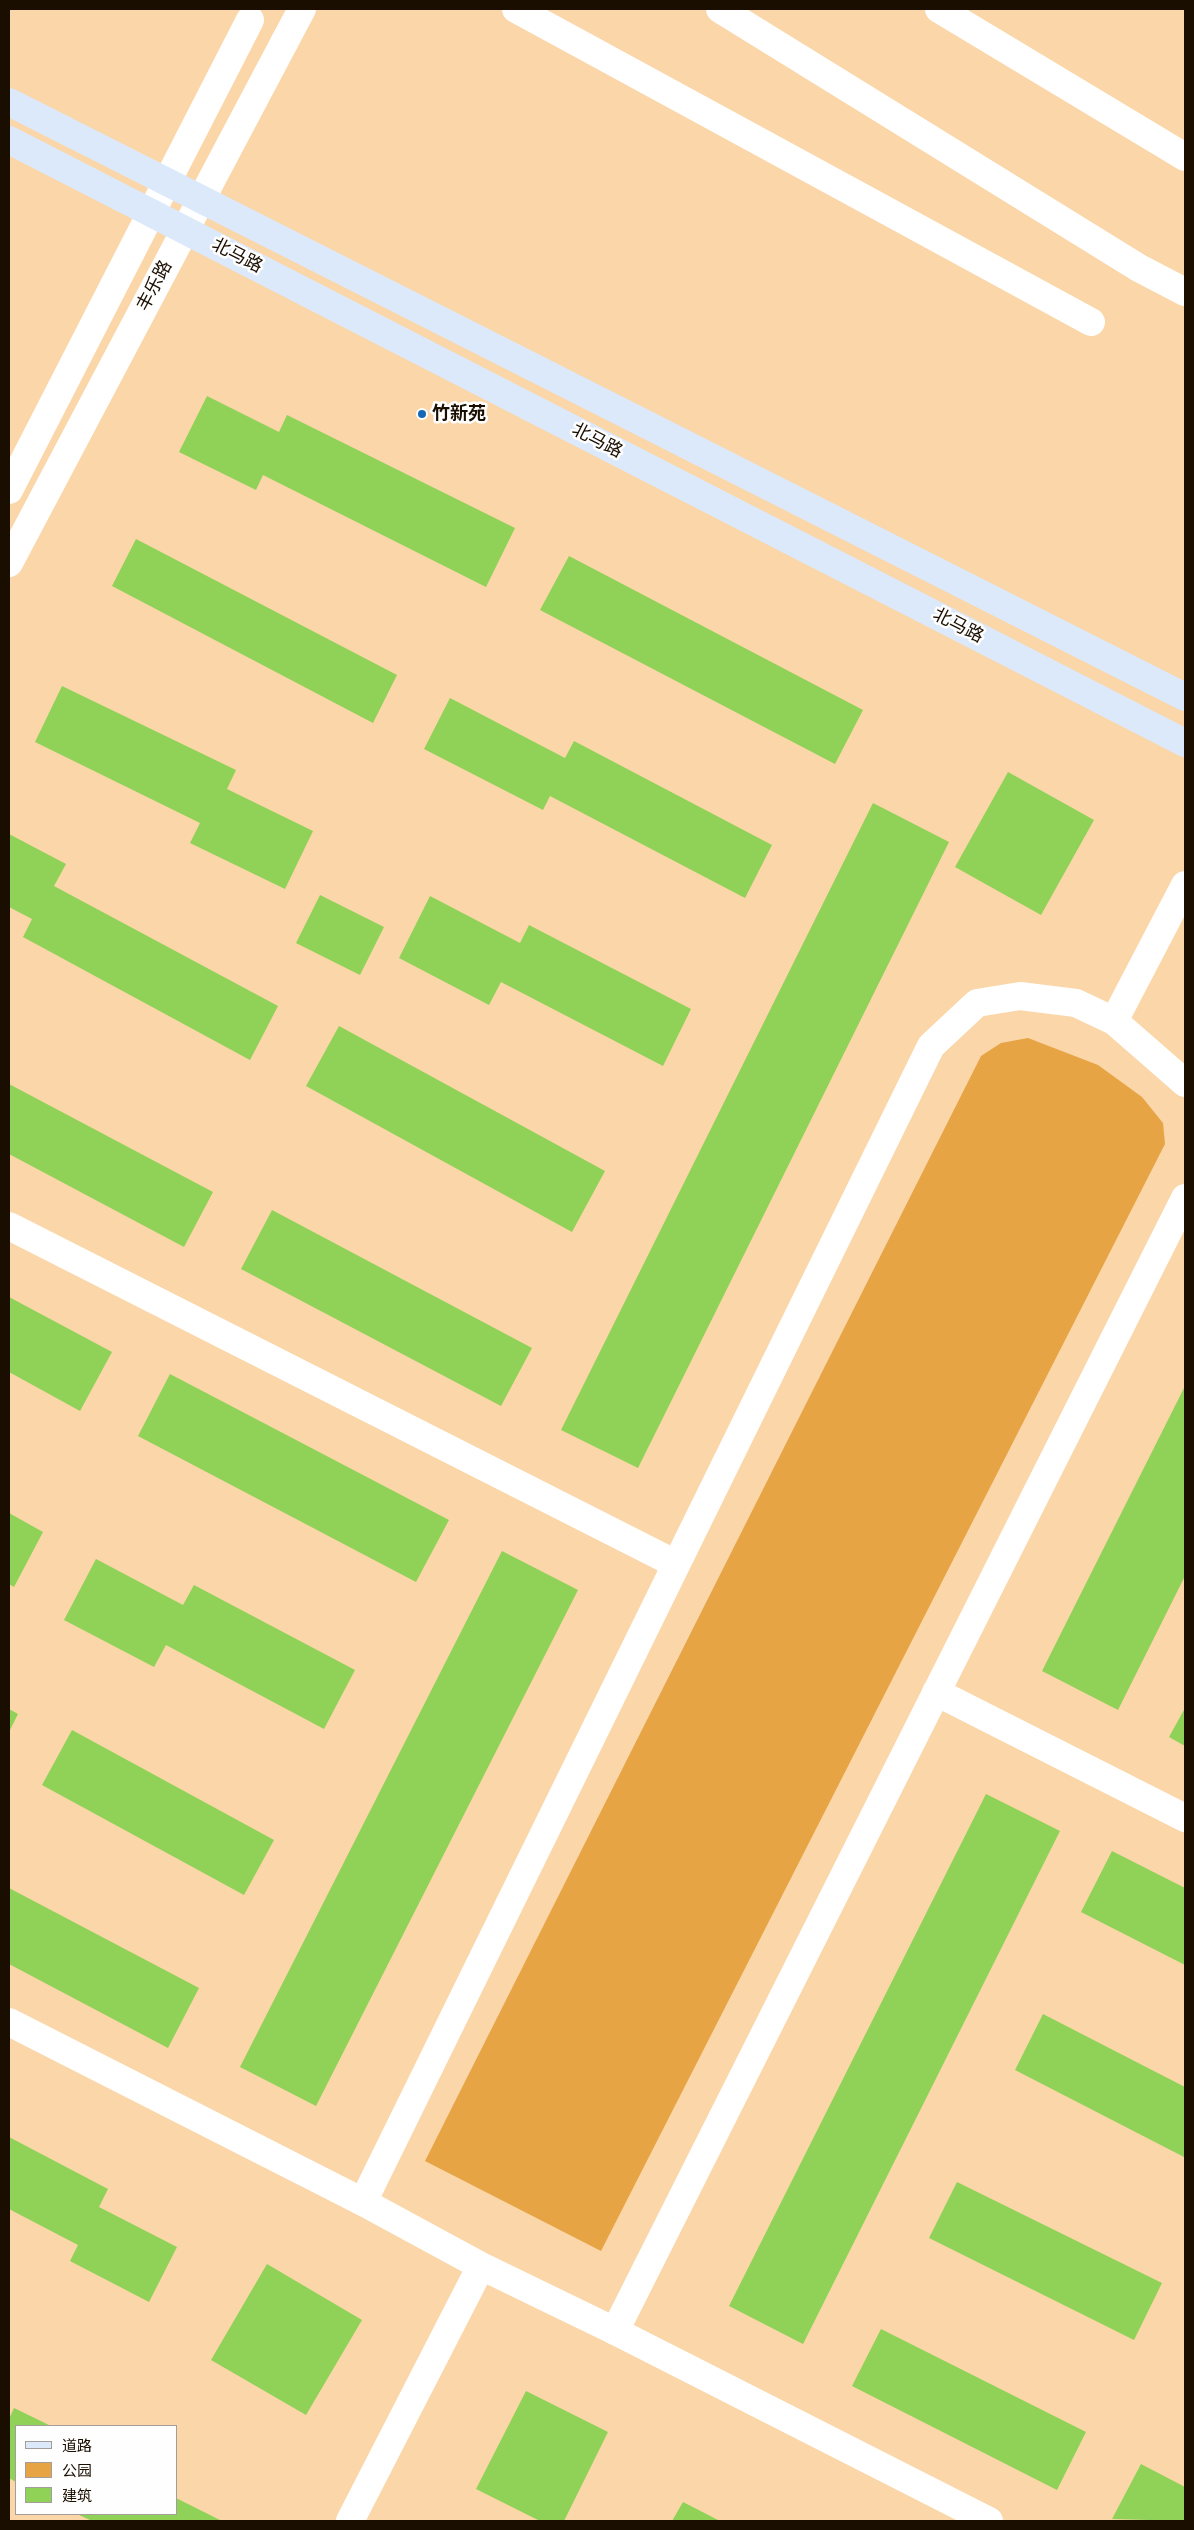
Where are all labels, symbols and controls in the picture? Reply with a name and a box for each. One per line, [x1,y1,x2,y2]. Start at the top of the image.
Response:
street label: 北马路 [208,234,266,278]
street label: 丰乐路 [133,257,177,315]
place label: 竹新苑 [432,403,486,425]
marker: 竹新苑 [416,408,428,420]
street label: 北马路 [568,419,626,463]
street label: 北马路 [929,604,987,648]
legend [15,2425,178,2515]
text: 道路 [62,2436,92,2455]
text: 公园 [62,2461,92,2480]
text: 建筑 [62,2486,92,2505]

